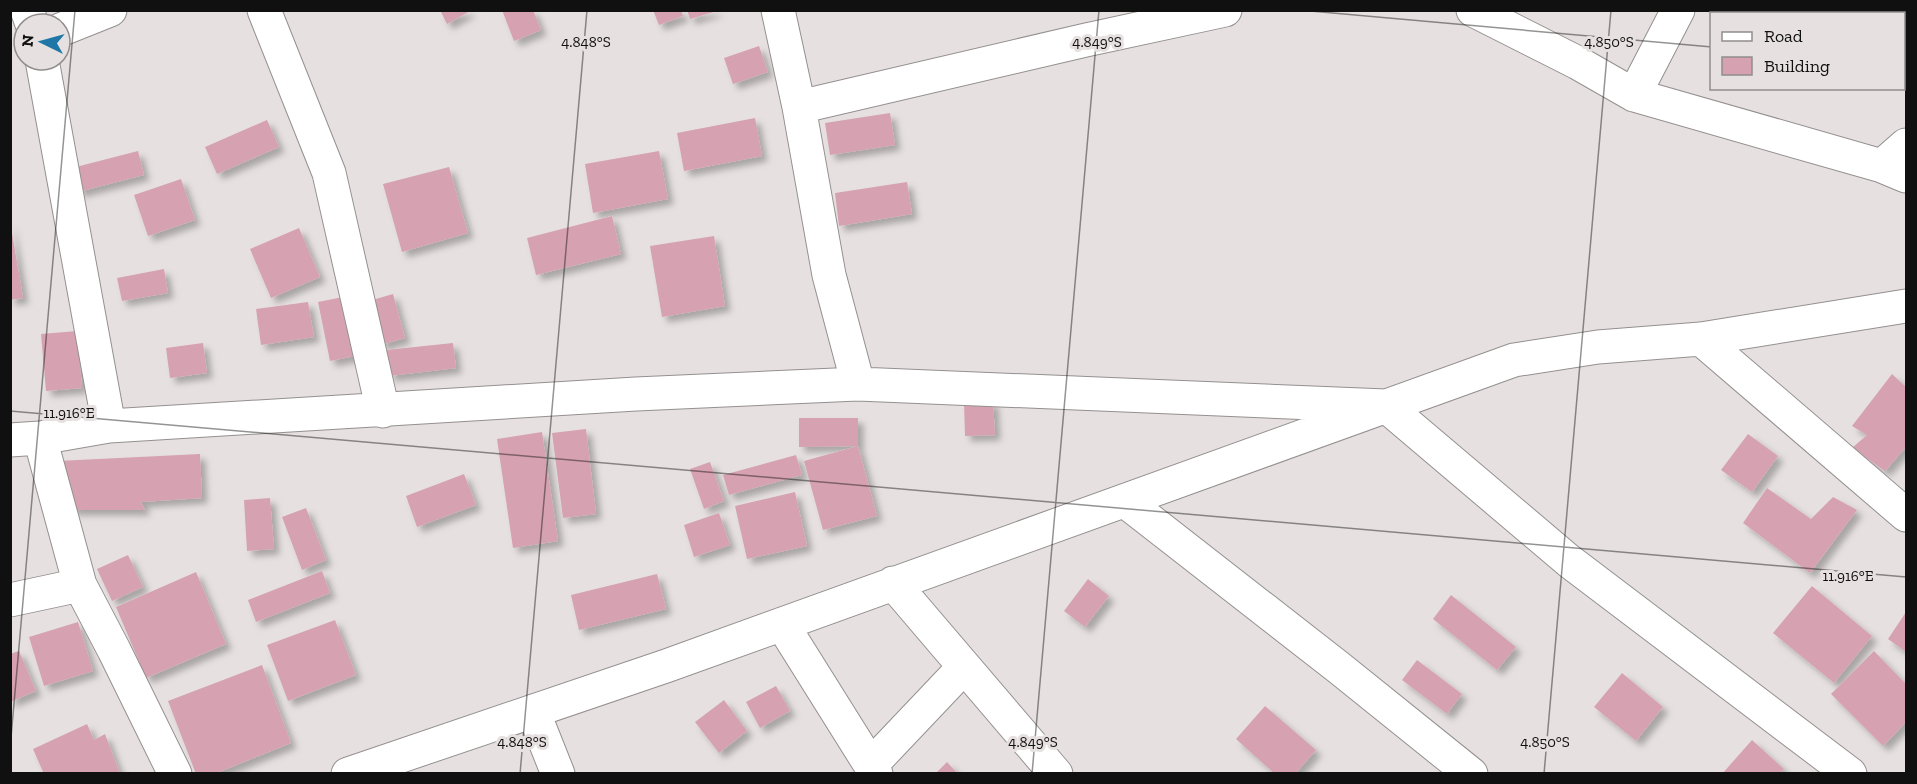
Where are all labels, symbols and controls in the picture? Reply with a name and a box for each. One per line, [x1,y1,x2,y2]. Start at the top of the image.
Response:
north arrow [12,12,72,72]
legend [1710,12,1905,90]
text: Road [1764,25,1803,47]
text: 4.848°S [561,33,611,51]
text: 4.849°S [1072,33,1122,51]
text: 4.850°S [1584,33,1634,51]
text: N [18,34,38,48]
text: Building [1764,55,1830,77]
text: 11.916°E [43,404,95,422]
text: 11.916°E [1822,567,1874,585]
text: 4.848°S [497,733,547,751]
text: 4.849°S [1008,733,1058,751]
text: 4.850°S [1520,733,1570,751]

